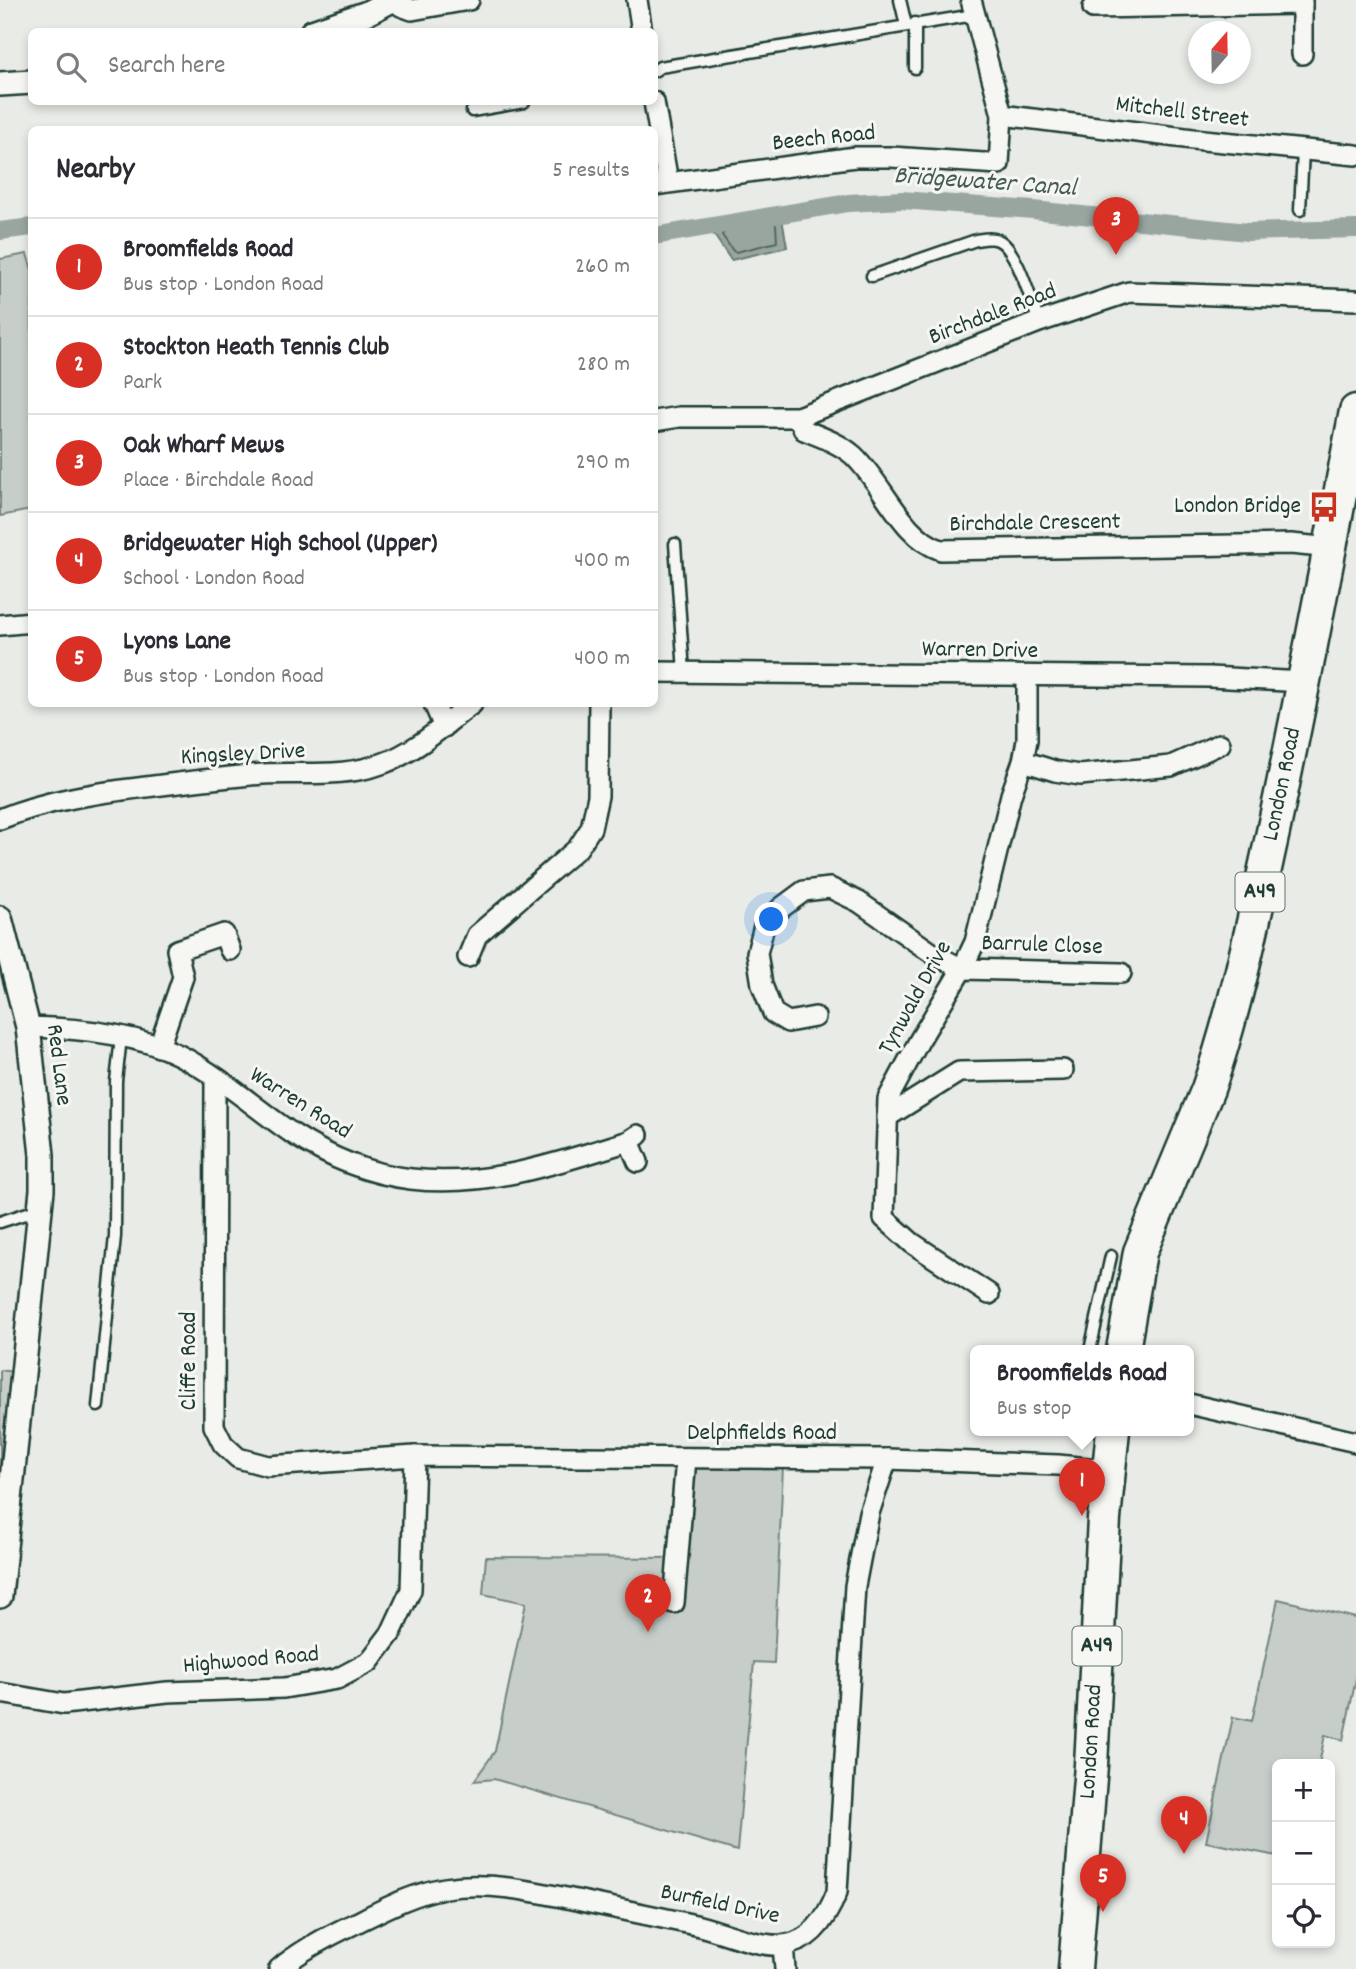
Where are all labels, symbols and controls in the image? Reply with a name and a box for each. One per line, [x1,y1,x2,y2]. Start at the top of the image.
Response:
north arrow [1188,21,1251,84]
search box [28,28,658,105]
icon: search [52,48,90,86]
text: Search here [108,48,226,85]
street label: Mitchell Street [1114,88,1251,138]
street label: Beech Road [771,117,877,161]
text: Nearby [56,150,134,193]
text: 5 results [552,155,630,188]
water label: Bridgewater Canal [893,158,1079,208]
pin: 3 [1093,197,1139,255]
text: Broomfields Road [123,232,293,269]
text: 1 [76,251,82,284]
text: 260 m [575,251,630,284]
text: Bus stop · London Road [123,269,324,302]
street label: Birchdale Road [924,275,1062,355]
text: Stockton Heath Tennis Club [123,330,389,367]
text: 2 [74,349,84,382]
text: 280 m [577,349,630,382]
text: Park [123,367,162,400]
text: Oak Wharf Mews [123,428,285,465]
text: 3 [74,447,84,480]
text: 290 m [576,447,630,480]
text: Place · Birchdale Road [123,465,314,498]
place label: London Bridge [1174,490,1301,524]
bus stop icon: London Bridge [1307,490,1341,524]
street label: Birchdale Crescent [949,506,1121,542]
text: Bridgewater High School (Upper) [123,526,437,563]
text: 4 [74,545,84,578]
text: 400 m [574,545,630,578]
text: School · London Road [123,563,305,596]
text: Lyons Lane [123,624,231,661]
street label: Warren Drive [922,633,1038,669]
text: 5 [74,643,84,676]
text: 400 m [574,643,630,676]
text: Bus stop · London Road [123,661,324,694]
street label: London Road [1254,725,1311,844]
street label: Kingsley Drive [180,735,306,775]
road number: A49 [1236,872,1284,912]
your location [754,902,788,936]
street label: Barrule Close [981,927,1103,965]
street label: Tynwald Drive [871,935,961,1061]
street label: Red Lane [36,1022,80,1108]
street label: Warren Road [242,1059,358,1149]
street label: Cliffe Road [173,1311,207,1411]
popup [970,1345,1194,1436]
text: Broomfields Road [997,1356,1167,1393]
text: Bus stop [997,1393,1072,1426]
street label: Delphfields Road [687,1417,837,1451]
pin: 1 [1059,1458,1105,1516]
pin: 2 [625,1574,671,1632]
road number: A49 [1072,1626,1122,1666]
street label: Highwood Road [181,1638,321,1684]
street label: London Road [1071,1683,1112,1800]
map controls [1272,1759,1335,1948]
button: + [1272,1759,1335,1822]
pin: 4 [1161,1796,1207,1854]
button: − [1272,1822,1335,1885]
pin: 5 [1080,1854,1126,1912]
street label: Burfield Drive [657,1876,783,1934]
button: locate [1272,1885,1335,1948]

